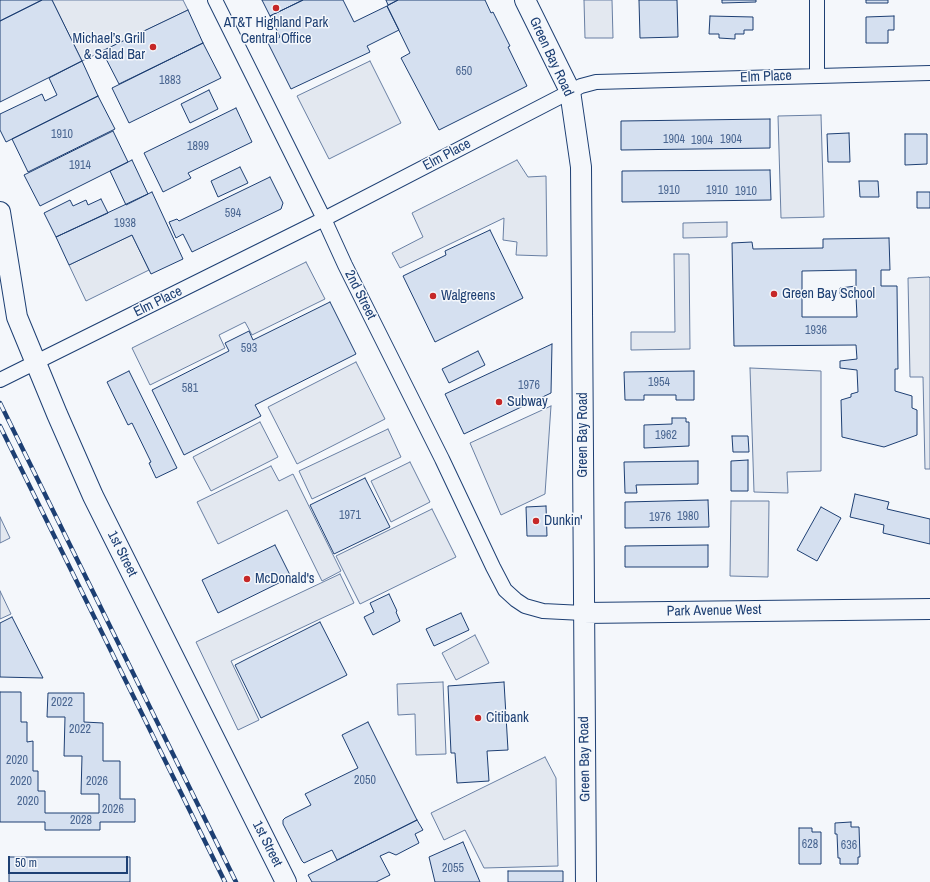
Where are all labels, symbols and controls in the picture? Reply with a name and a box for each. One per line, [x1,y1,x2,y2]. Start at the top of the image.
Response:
marker: AT&T Highland Park Central Office [271,3,281,13]
place label: AT&T Highland Park Central Office [224,15,328,48]
street label: Green Bay Road [525,15,577,99]
place label: Michael’s Grill & Salad Bar [72,31,145,64]
marker: Michael’s Grill & Salad Bar [148,42,158,52]
house number: 650 [456,65,472,79]
street label: Elm Place [740,68,792,86]
house number: 1883 [159,74,181,88]
house number: 1910 [51,128,73,142]
house number: 1904 [663,133,685,147]
house number: 1904 [720,133,742,147]
house number: 1904 [691,134,713,148]
street label: Elm Place [420,135,474,175]
house number: 1899 [187,140,209,154]
house number: 1914 [69,159,91,173]
house number: 1910 [658,184,680,198]
house number: 1910 [706,184,728,198]
house number: 1910 [735,185,757,199]
house number: 594 [225,207,241,221]
house number: 1938 [114,217,136,231]
street label: 2nd Street [340,268,380,322]
street label: Elm Place [131,283,185,321]
place label: Green Bay School [782,286,875,302]
place label: Walgreens [441,288,495,304]
marker: Green Bay School [769,289,779,299]
marker: Walgreens [428,291,438,301]
house number: 1936 [805,324,827,338]
house number: 593 [241,342,257,356]
house number: 1954 [648,376,670,390]
house number: 1976 [518,379,540,393]
house number: 581 [182,382,198,396]
street label: Green Bay Road [575,392,591,478]
place label: Subway [507,394,548,410]
marker: Subway [494,397,504,407]
house number: 1962 [655,429,677,443]
house number: 1971 [339,509,361,523]
house number: 1980 [677,510,699,524]
house number: 1976 [649,511,671,525]
place label: Dunkin' [544,513,583,529]
marker: Dunkin' [531,516,541,526]
street label: 1st Street [103,528,141,580]
place label: McDonald's [255,571,315,587]
marker: McDonald's [242,574,252,584]
street label: Park Avenue West [667,602,761,620]
house number: 2022 [51,696,73,710]
place label: Citibank [486,710,529,726]
marker: Citibank [473,713,483,723]
street label: Green Bay Road [576,716,594,802]
house number: 2022 [69,723,91,737]
house number: 2020 [6,754,28,768]
house number: 2050 [354,774,376,788]
house number: 2020 [10,775,32,789]
house number: 2026 [86,775,108,789]
house number: 2020 [17,795,39,809]
house number: 2026 [102,803,124,817]
house number: 2028 [70,814,92,828]
street label: 1st Street [248,818,286,870]
house number: 628 [802,838,818,852]
house number: 636 [841,839,857,853]
scale bar [10,848,130,874]
text: 50 m [15,855,37,871]
house number: 2055 [442,862,464,876]

